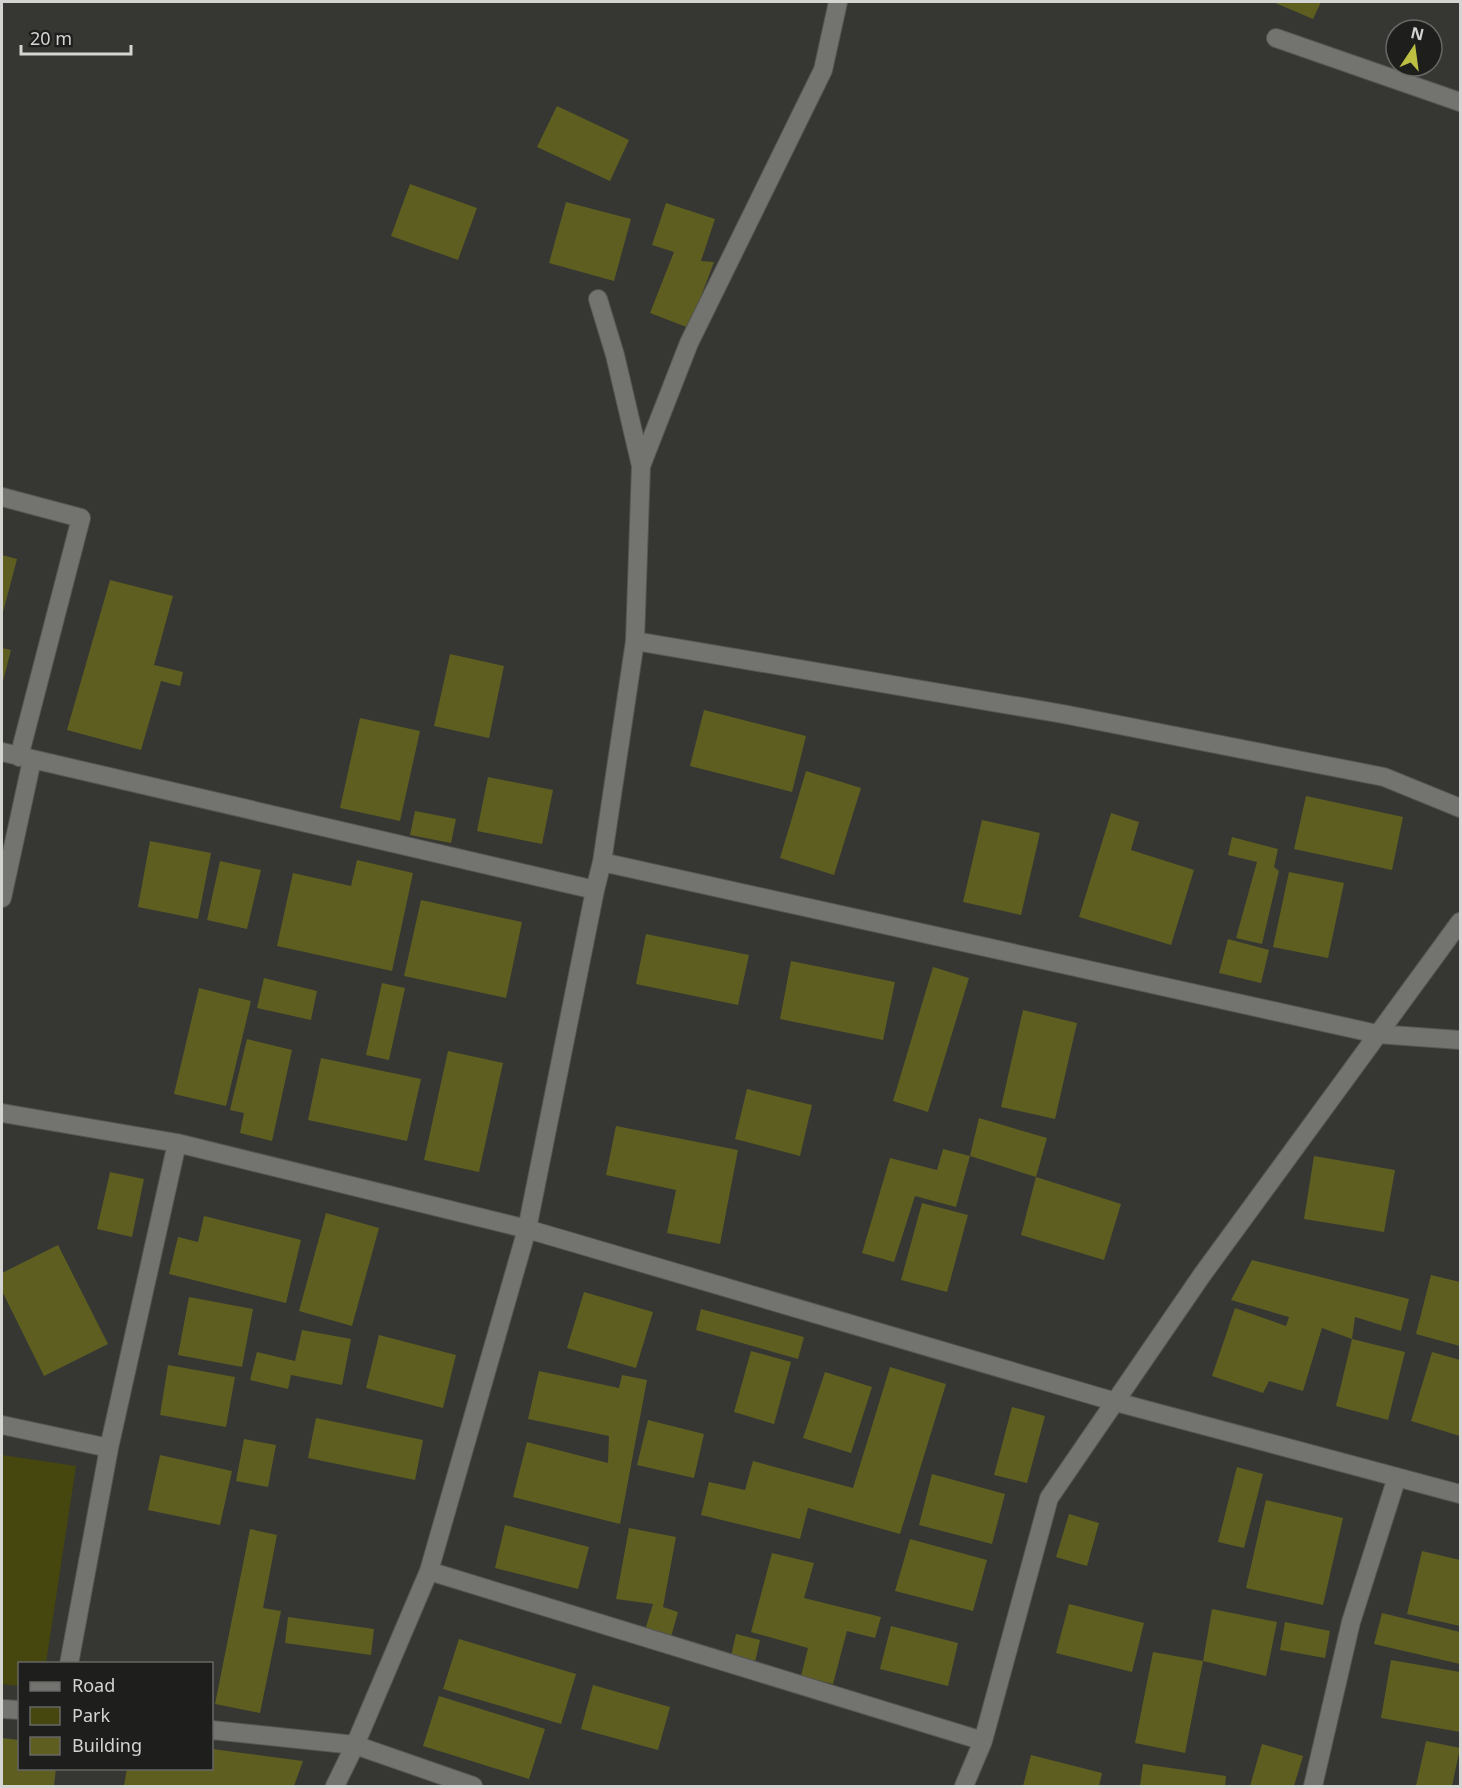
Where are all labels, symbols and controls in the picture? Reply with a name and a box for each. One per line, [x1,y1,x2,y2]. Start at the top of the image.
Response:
scale bar [21,18,130,56]
north arrow [1384,18,1444,78]
text: N [1409,21,1426,46]
text: 20 m [30,26,72,50]
legend [18,1662,213,1770]
text: Road [72,1673,115,1697]
text: Park [72,1703,110,1727]
text: Building [72,1733,142,1757]

